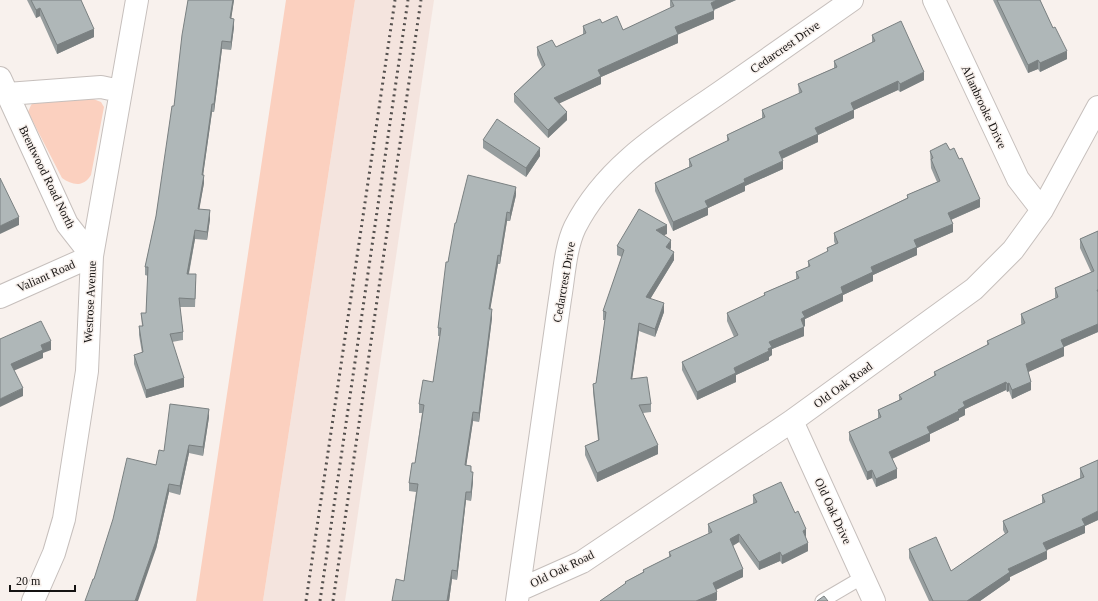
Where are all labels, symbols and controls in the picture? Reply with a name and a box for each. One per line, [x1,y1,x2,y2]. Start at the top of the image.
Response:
street label: Cedarcrest Drive [748,18,822,76]
street label: Allanbrooke Drive [959,63,1009,151]
street label: Brentwood Road North [16,123,78,231]
street label: Cedarcrest Drive [550,241,578,323]
street label: Valiant Road [15,257,77,295]
street label: Westrose Avenue [81,260,99,344]
street label: Old Oak Road [811,359,875,411]
street label: Old Oak Drive [812,476,854,546]
street label: Old Oak Road [528,548,596,590]
scale bar [10,567,75,593]
text: 20 m [16,574,41,588]

